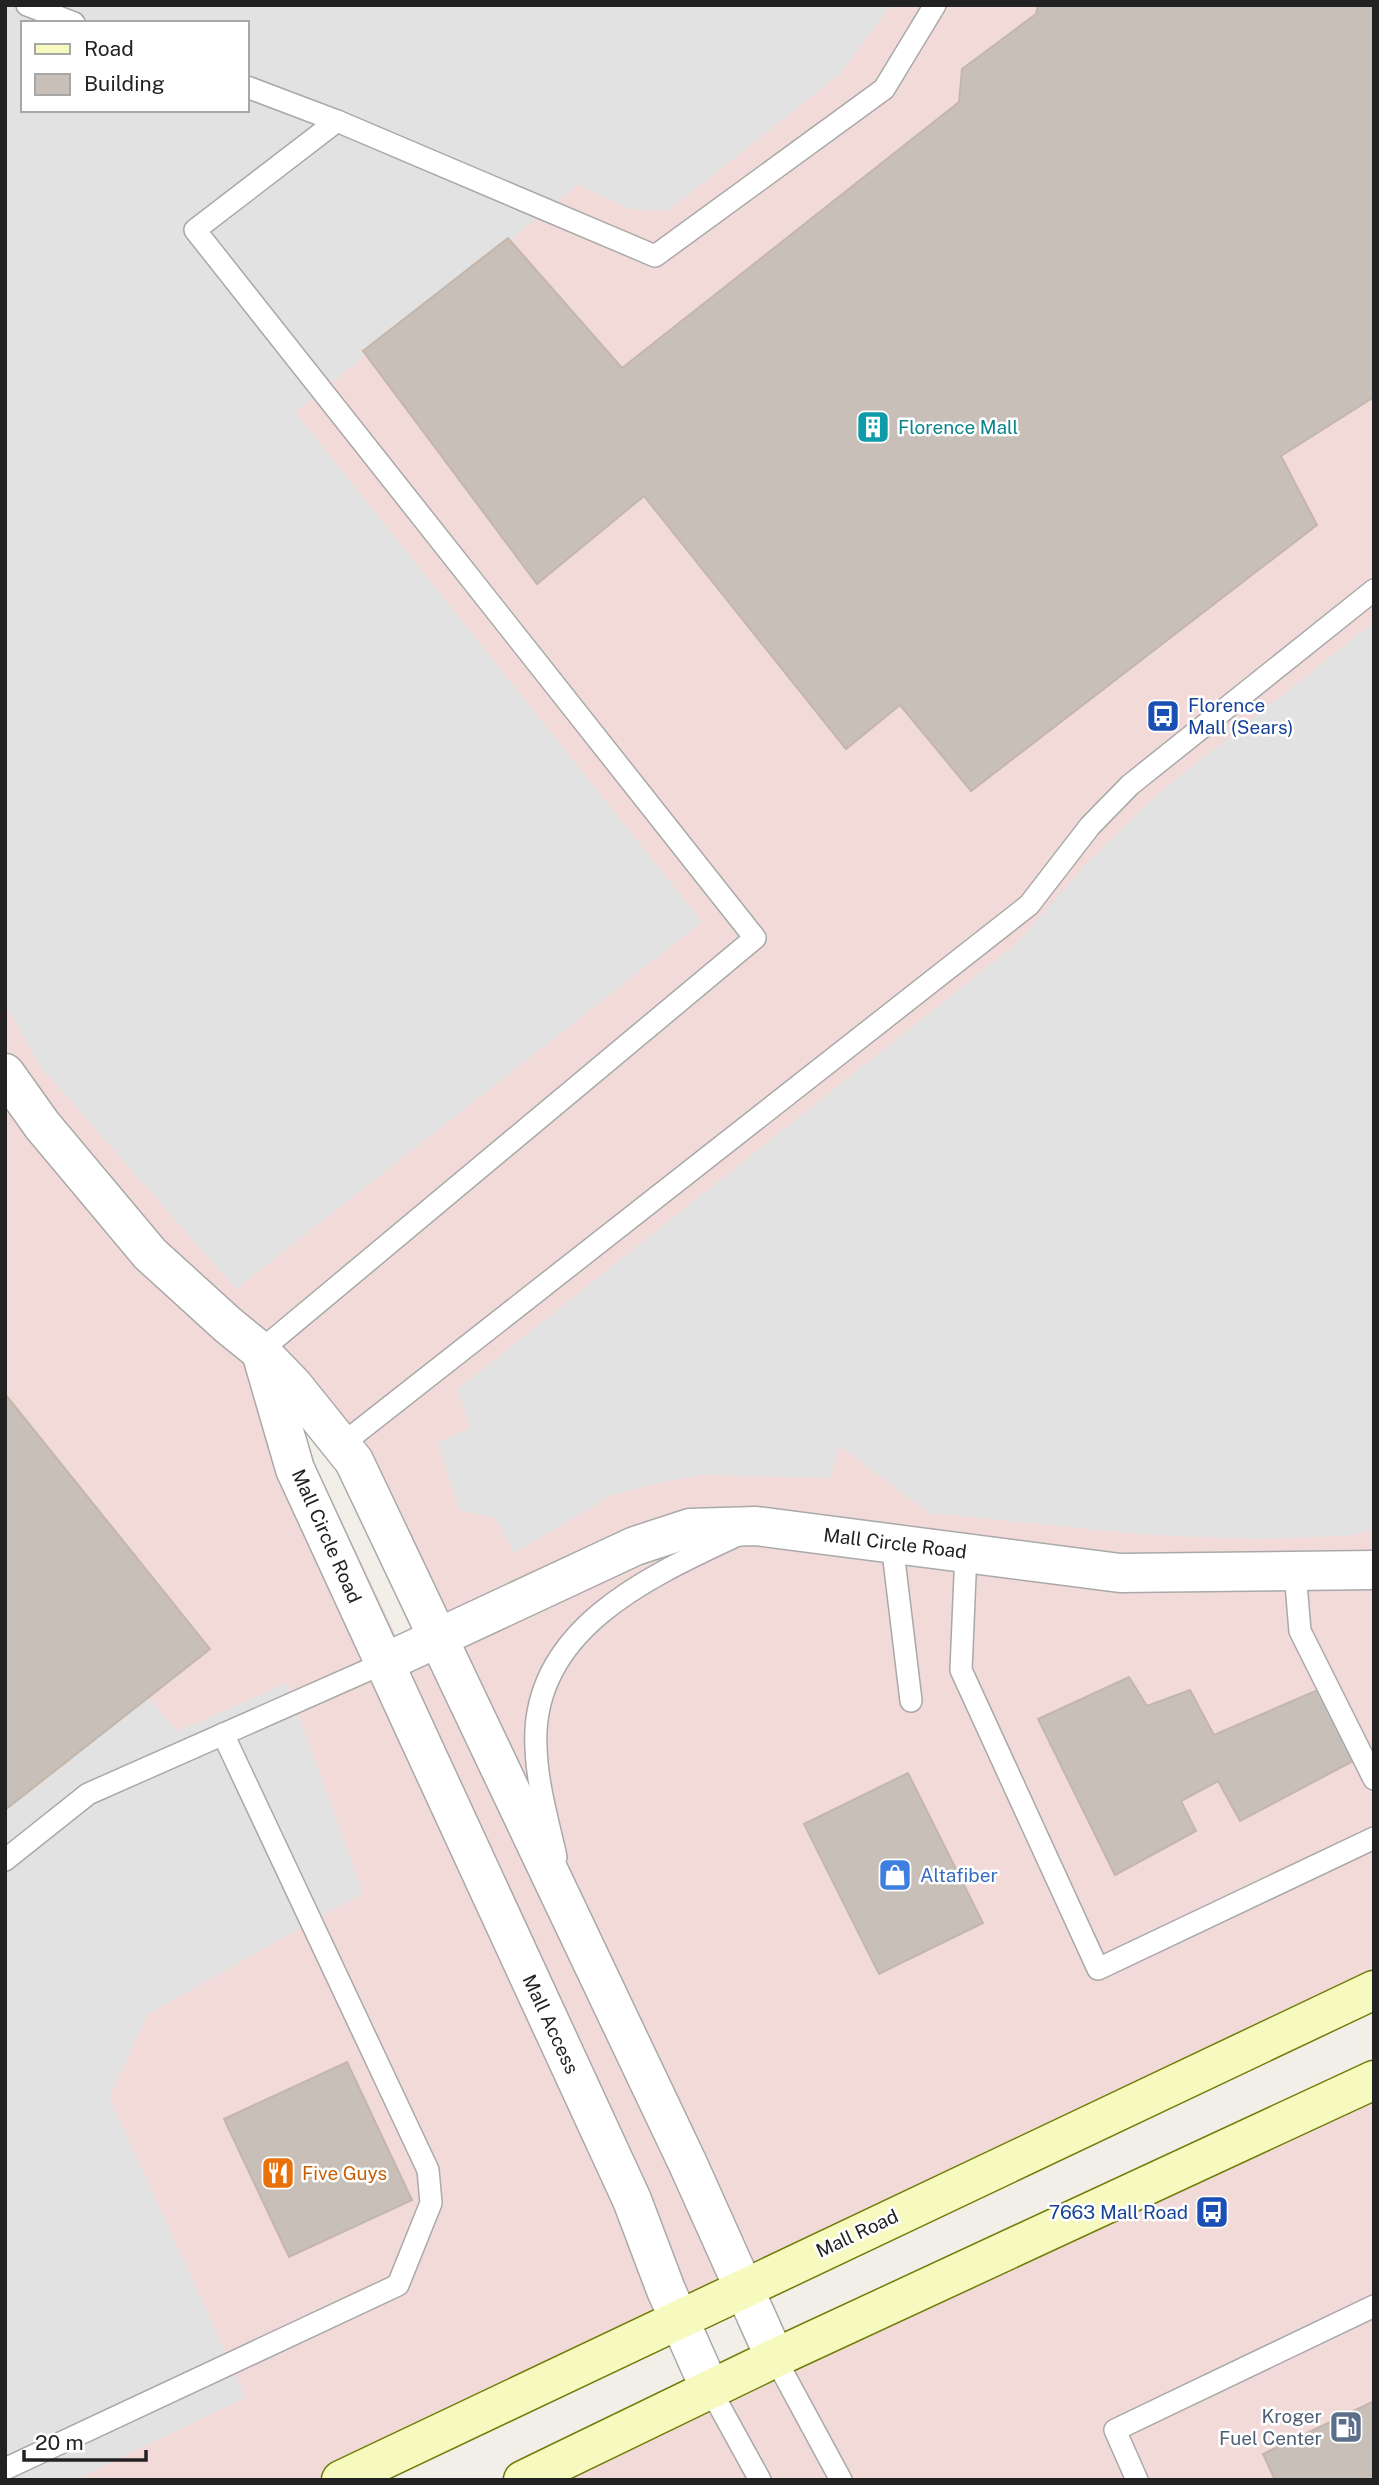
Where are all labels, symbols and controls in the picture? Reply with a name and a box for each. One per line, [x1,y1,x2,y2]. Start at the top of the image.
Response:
legend [21,21,248,112]
text: Road [84,36,134,61]
text: Building [84,71,165,96]
building icon: Florence Mall [854,408,892,446]
place label: Florence Mall [898,416,1018,438]
place label: Florence Mall (Sears) [1188,694,1293,738]
bus stop icon: Florence Mall (Sears) [1144,697,1182,735]
street label: Mall Circle Road [288,1466,366,1606]
street label: Mall Circle Road [822,1523,968,1563]
shop icon: Altafiber [876,1856,914,1894]
place label: Altafiber [920,1864,998,1886]
street label: Mall Access [518,1971,584,2077]
restaurant icon: Five Guys [259,2154,297,2192]
place label: Five Guys [302,2162,387,2184]
bus stop icon: 7663 Mall Road [1193,2193,1231,2231]
place label: 7663 Mall Road [1049,2201,1188,2223]
street label: Mall Road [812,2204,902,2262]
place label: Kroger Fuel Center [1219,2405,1322,2449]
fuel station icon: Kroger Fuel Center [1327,2408,1365,2446]
scale bar [24,2418,147,2462]
text: 20 m [35,2430,84,2455]

